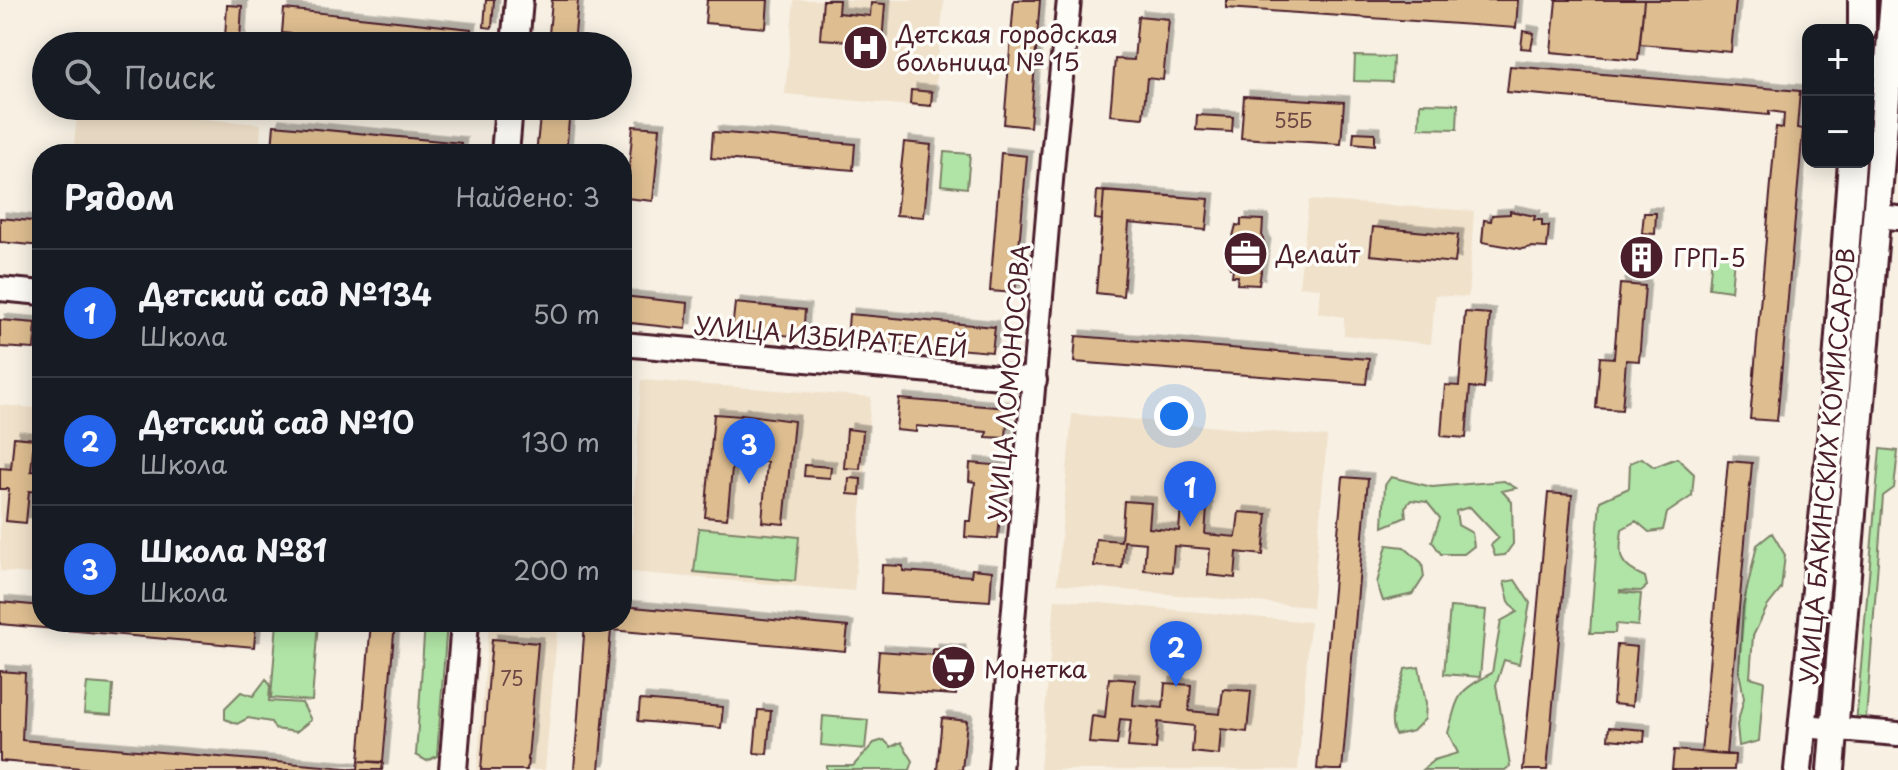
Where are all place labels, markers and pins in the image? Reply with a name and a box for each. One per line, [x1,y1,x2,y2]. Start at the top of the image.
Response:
place label: Детская городская больница № 15 [895,15,1118,79]
hospital icon: Детская городская больница № 15 [841,23,889,71]
office icon: Делайт [1221,229,1269,277]
building icon: ГРП-5 [1618,233,1666,281]
place label: Делайт [1275,235,1361,271]
place label: ГРП-5 [1673,239,1746,275]
pin: 3 [723,418,775,484]
pin: 1 [1164,461,1216,527]
pin: 2 [1150,621,1202,687]
supermarket icon: Монетка [929,644,977,692]
place label: Монетка [984,650,1087,686]

